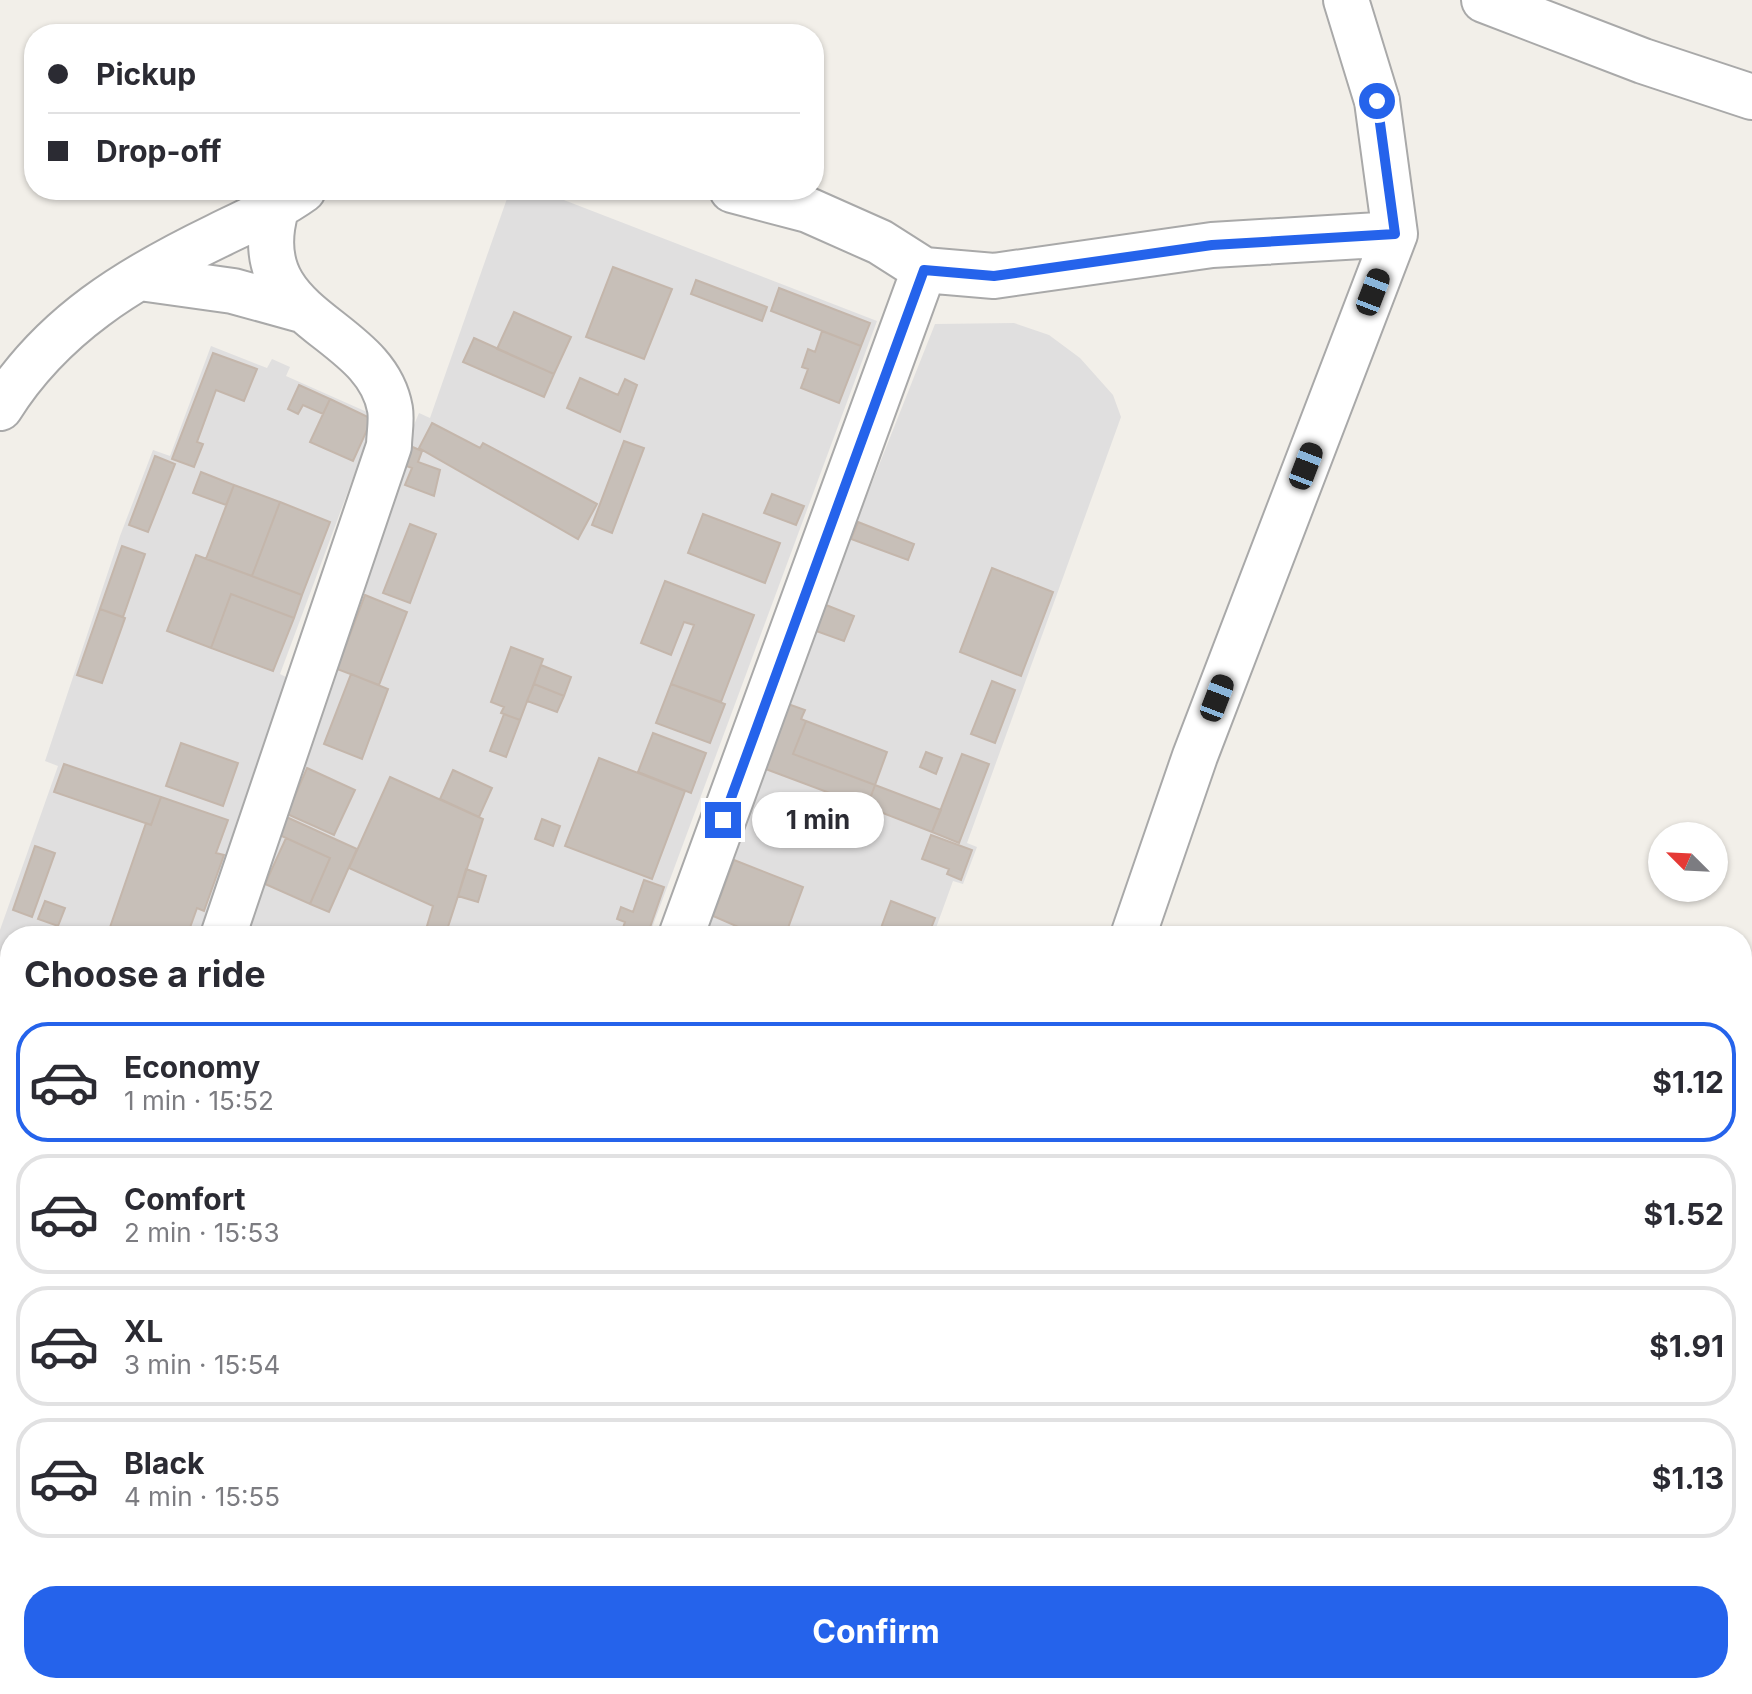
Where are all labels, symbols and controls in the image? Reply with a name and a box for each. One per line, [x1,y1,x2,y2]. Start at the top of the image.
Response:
text: Pickup [96,56,196,92]
route start [1359,83,1395,119]
text: Drop-off [96,133,222,169]
car [1353,265,1393,319]
car [1286,439,1326,493]
car [1197,671,1237,725]
callout: 1 min [751,792,883,848]
route end [705,802,741,838]
text: 1 min [786,804,850,835]
north arrow [1648,822,1728,902]
map controls [1648,822,1728,902]
text: Choose a ride [24,952,266,996]
icon: car [28,1046,100,1118]
text: Economy [124,1049,260,1085]
text: $1.12 [1652,1064,1724,1100]
text: 1 min · 15:52 [124,1085,274,1116]
icon: car [28,1178,100,1250]
text: Comfort [124,1181,245,1217]
text: $1.52 [1644,1196,1724,1232]
text: 2 min · 15:53 [124,1217,279,1248]
icon: car [28,1310,100,1382]
text: XL [124,1313,163,1349]
text: $1.91 [1649,1328,1724,1364]
text: 3 min · 15:54 [124,1349,280,1380]
icon: car [28,1442,100,1514]
text: Black [124,1445,204,1481]
text: $1.13 [1652,1460,1724,1496]
text: 4 min · 15:55 [124,1481,280,1512]
button: Confirm [24,1586,1728,1678]

